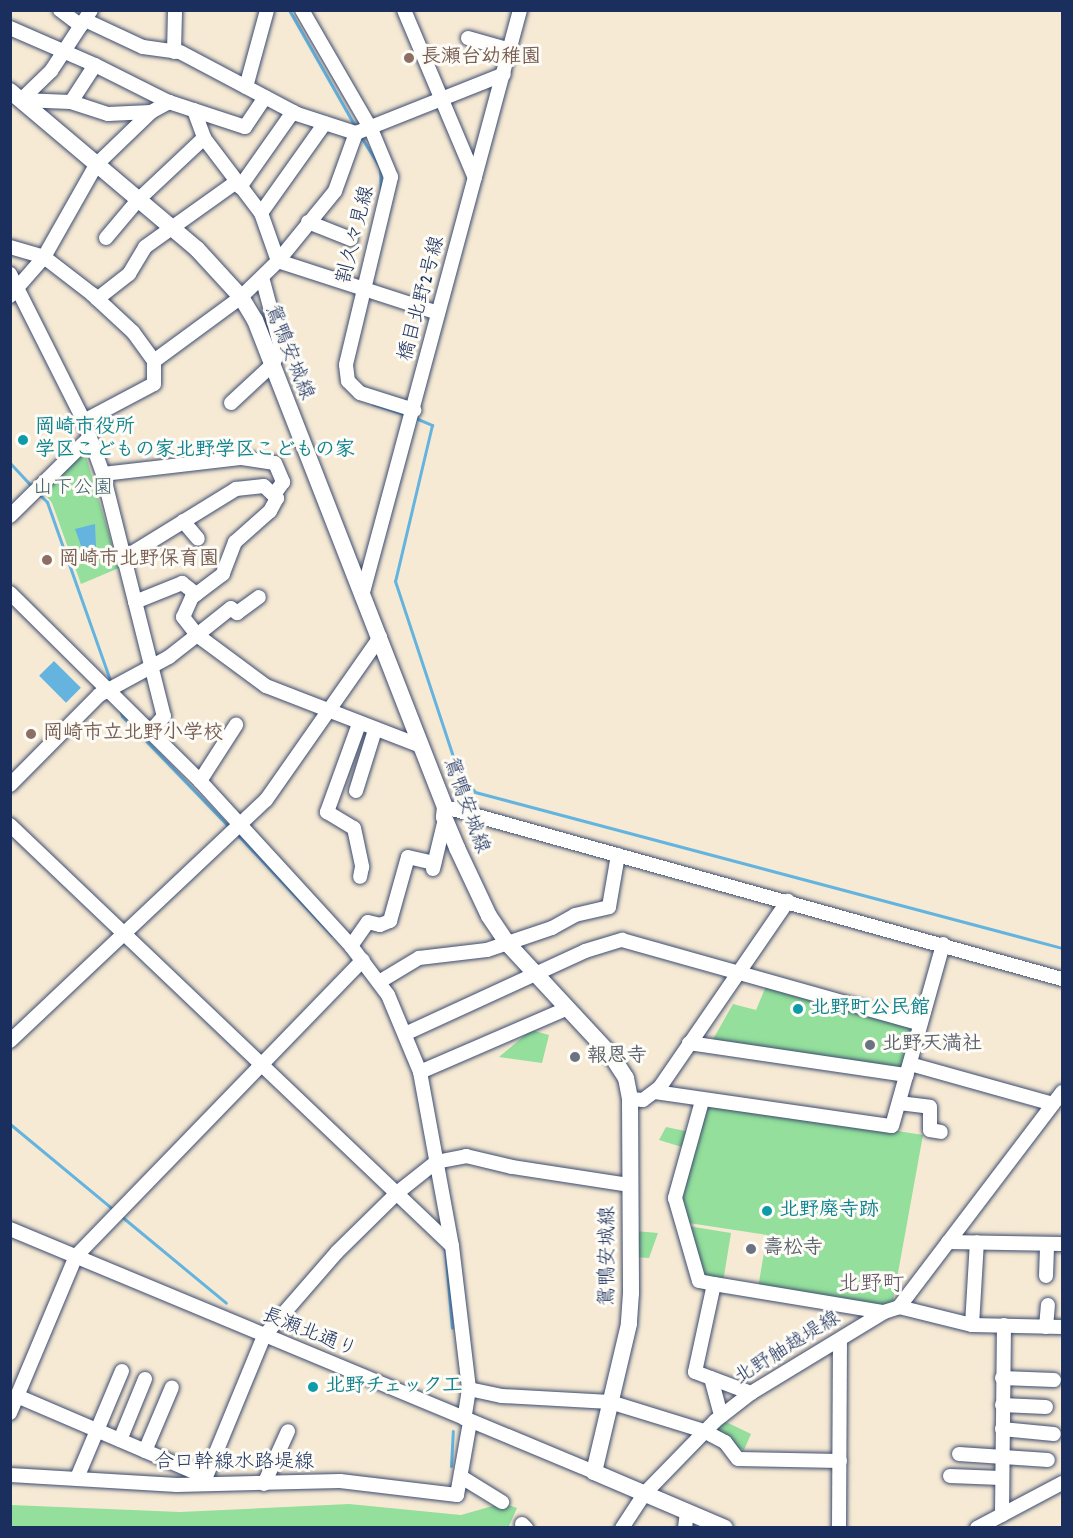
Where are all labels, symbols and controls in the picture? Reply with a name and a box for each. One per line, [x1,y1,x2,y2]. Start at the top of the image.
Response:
place label: 長瀬台幼稚園 [421,46,541,70]
marker: 長瀬台幼稚園 [402,51,416,65]
street label: 割久々見線 [333,184,381,286]
street label: 橋目北野2号線 [395,234,451,364]
street label: 鴛鴨安城線 [258,302,318,404]
place label: 岡崎市役所 学区こどもの家北野学区こどもの家 [35,416,355,463]
marker: 岡崎市役所 学区こどもの家北野学区こどもの家 [16,433,30,447]
park label: 山下公園 [33,477,113,501]
place label: 岡崎市北野保育園 [59,548,219,572]
marker: 岡崎市北野保育園 [40,553,54,567]
place label: 岡崎市立北野小学校 [43,722,223,746]
marker: 岡崎市立北野小学校 [24,727,38,741]
street label: 鴛鴨安城線 [437,755,493,857]
place label: 北野町公民館 [810,997,930,1021]
marker: 北野町公民館 [791,1002,805,1016]
place label: 北野天満社 [882,1033,982,1057]
marker: 北野天満社 [863,1038,877,1052]
place label: 報恩寺 [587,1045,647,1069]
marker: 報恩寺 [568,1050,582,1064]
place label: 北野廃寺跡 [779,1199,879,1223]
marker: 北野廃寺跡 [760,1204,774,1218]
street label: 鴛鴨安城線 [597,1206,621,1306]
place label: 壽松寺 [763,1237,823,1261]
marker: 壽松寺 [744,1242,758,1256]
district label: 北野町 [838,1273,904,1299]
street label: 長瀬北通り [258,1304,360,1364]
street label: 北野舳越堤線 [731,1307,845,1391]
place label: 北野チェック工 [325,1375,465,1399]
marker: 北野チェック工 [306,1380,320,1394]
street label: 合口幹線水路堤線 [154,1451,314,1475]

